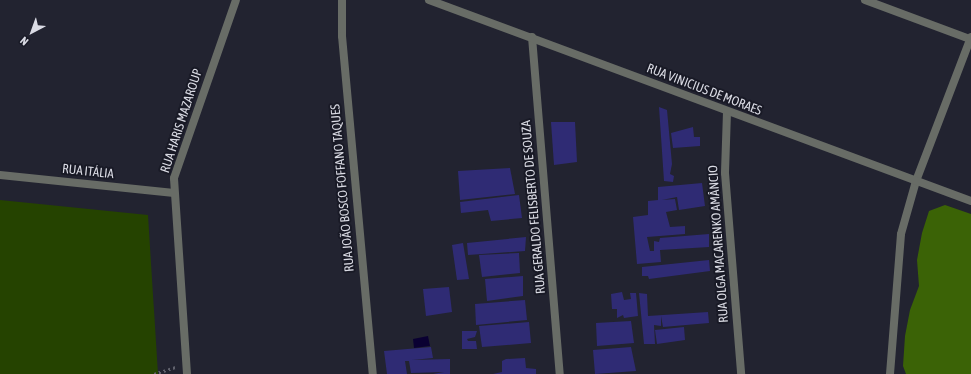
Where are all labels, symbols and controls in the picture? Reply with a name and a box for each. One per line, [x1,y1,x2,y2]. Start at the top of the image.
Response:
north arrow [12,12,52,52]
text: N [18,34,31,48]
street label: RUA VINICIUS DE MORAES [644,61,764,119]
street label: RUA HARIS MAZAROUP [158,67,206,175]
street label: RUA JOÃO BOSCO FOFFANO TAQUES [328,104,358,272]
street label: RUA GERALDO FELISBERTO DE SOUZA [519,119,549,295]
street label: RUA ITÁLIA [61,162,115,182]
street label: RUA OLGA MACARENKO AMÂNCIO [706,165,732,323]

